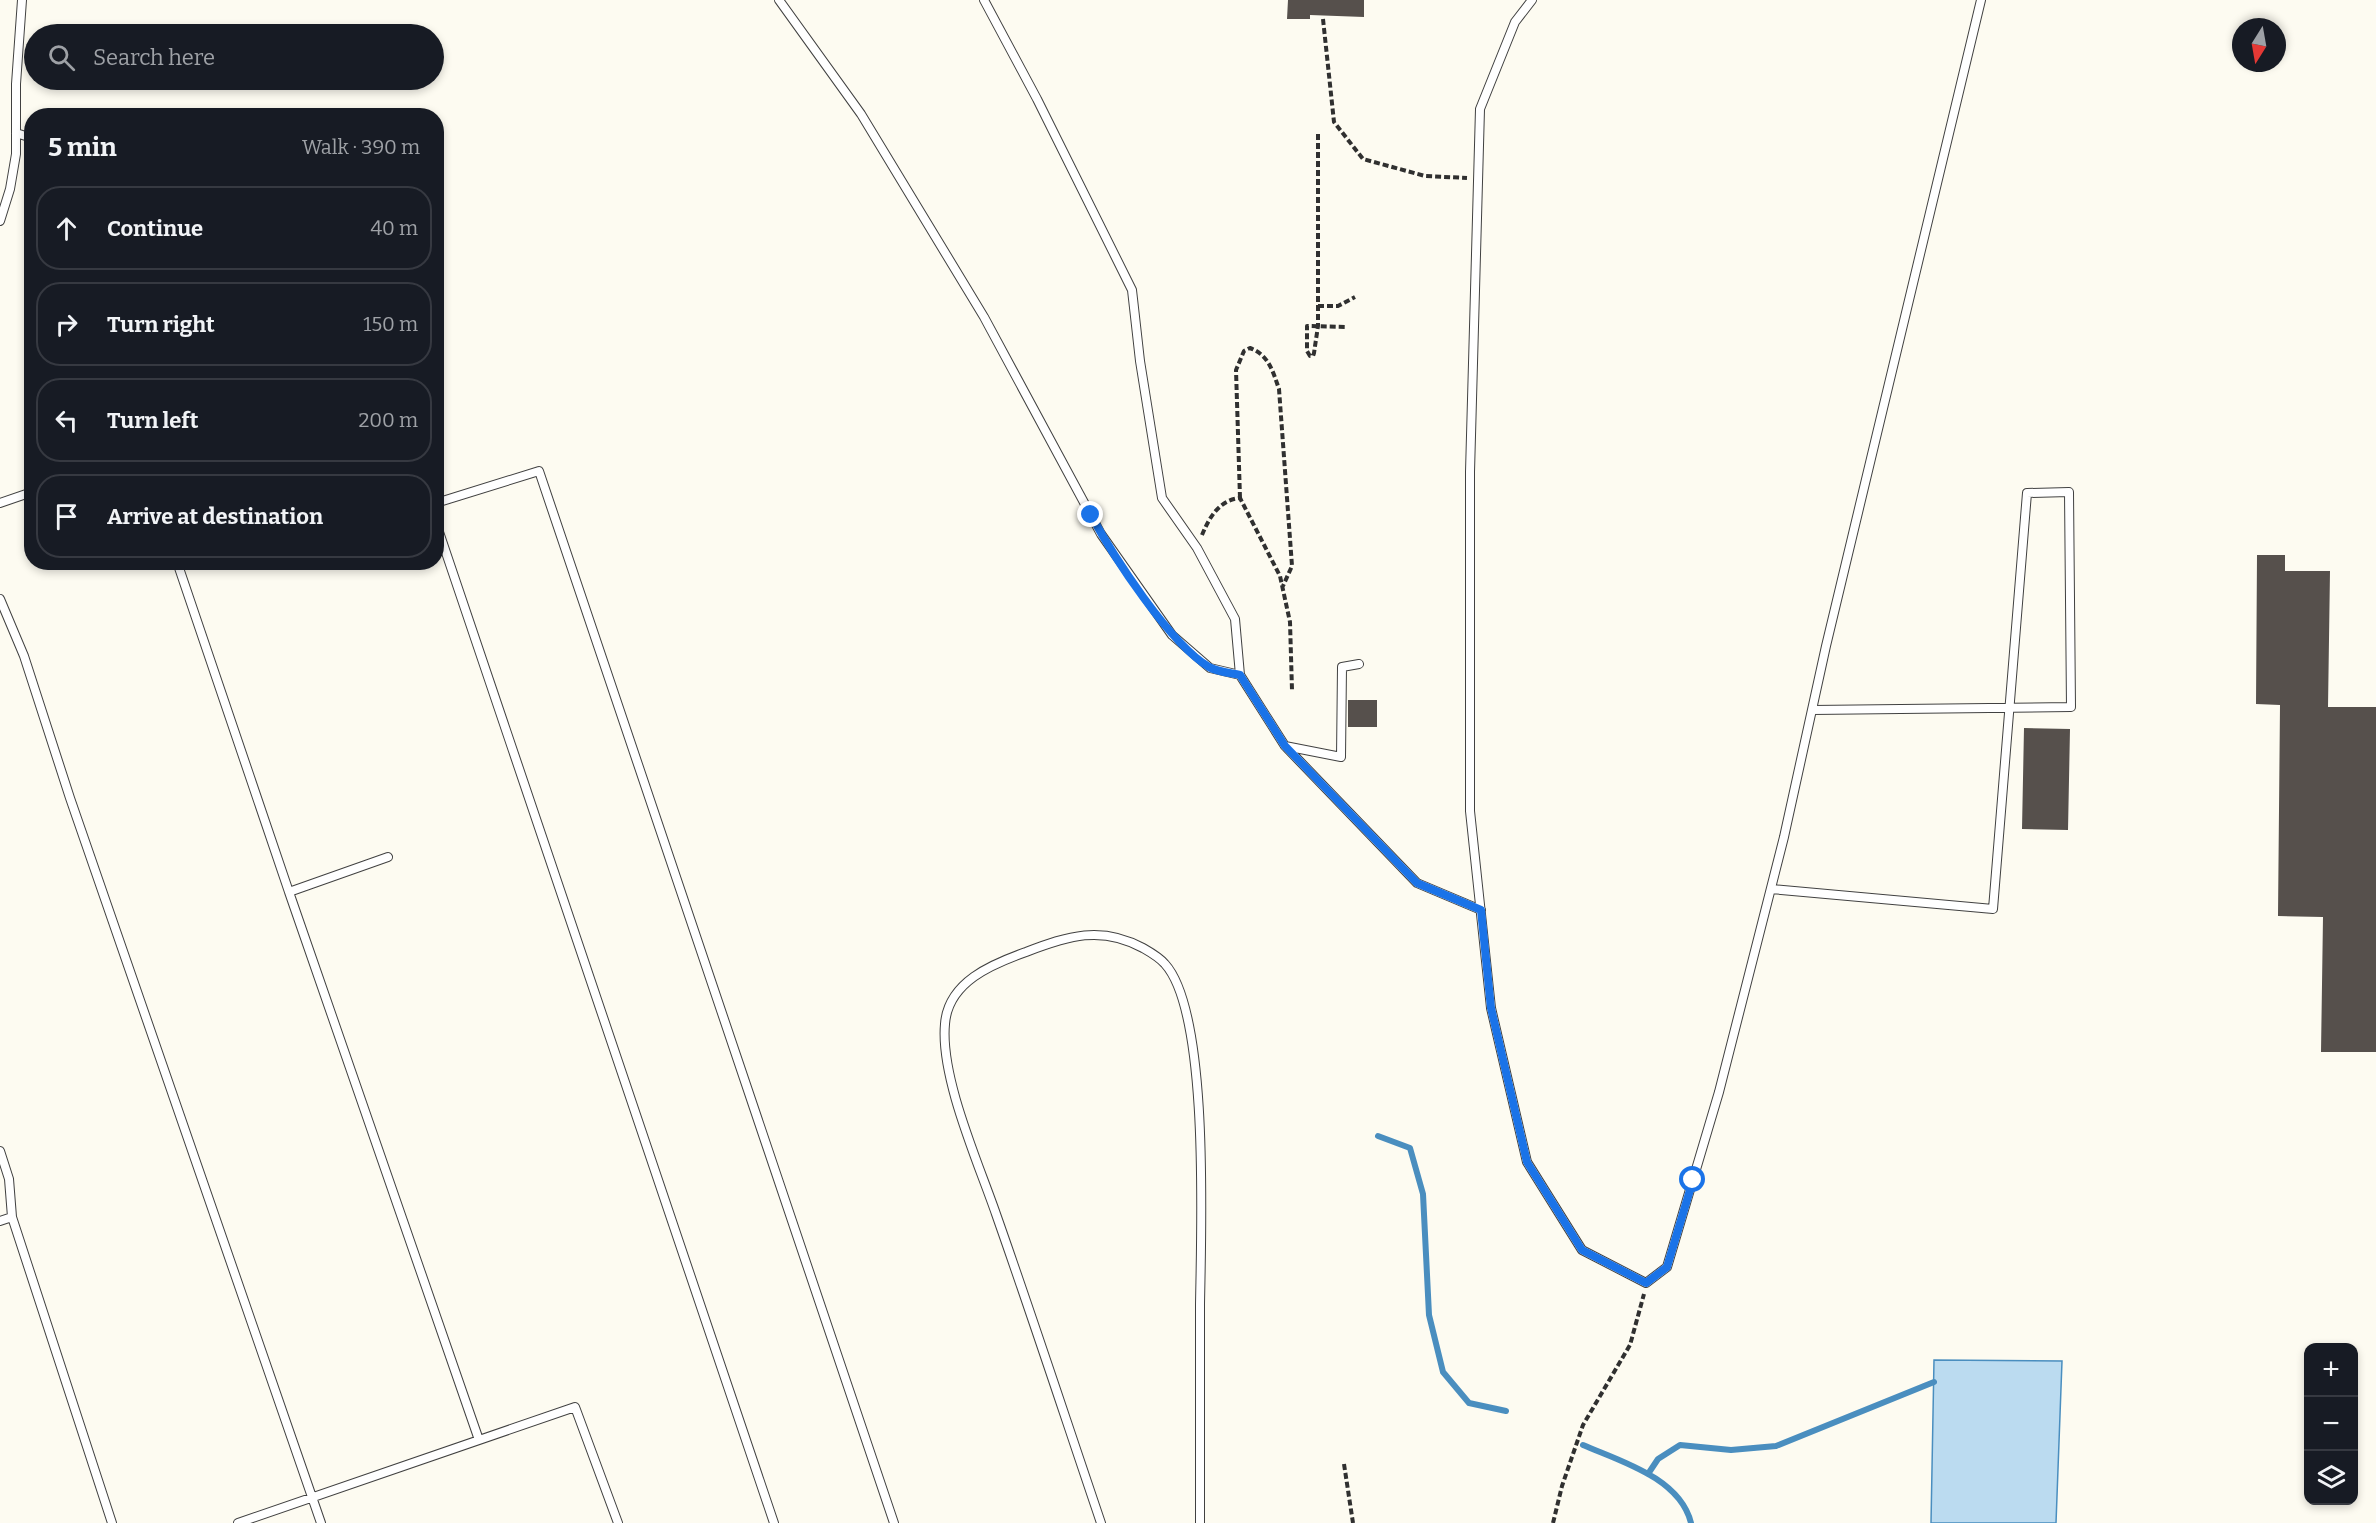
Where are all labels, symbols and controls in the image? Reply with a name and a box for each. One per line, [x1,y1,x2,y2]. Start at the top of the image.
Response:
north arrow [2232,18,2286,72]
search box [24,24,444,90]
icon: search [45,41,78,74]
text: Search here [93,44,215,71]
text: 5 min [48,132,117,163]
text: Walk · 390 m [302,135,420,159]
icon: ahead [50,212,83,245]
text: Continue [107,215,203,242]
text: 40 m [370,216,418,240]
icon: right [50,308,83,341]
text: Turn right [107,311,215,338]
text: 150 m [363,312,418,336]
icon: left [50,404,83,437]
text: Turn left [107,407,199,434]
text: 200 m [358,408,418,432]
icon: arrive [50,500,83,533]
route end [1077,501,1103,527]
text: Arrive at destination [107,503,323,530]
route start [1679,1166,1705,1192]
map controls [2304,1343,2358,1505]
button: + [2304,1343,2358,1397]
button: − [2304,1397,2358,1451]
button: layers [2304,1451,2358,1505]

